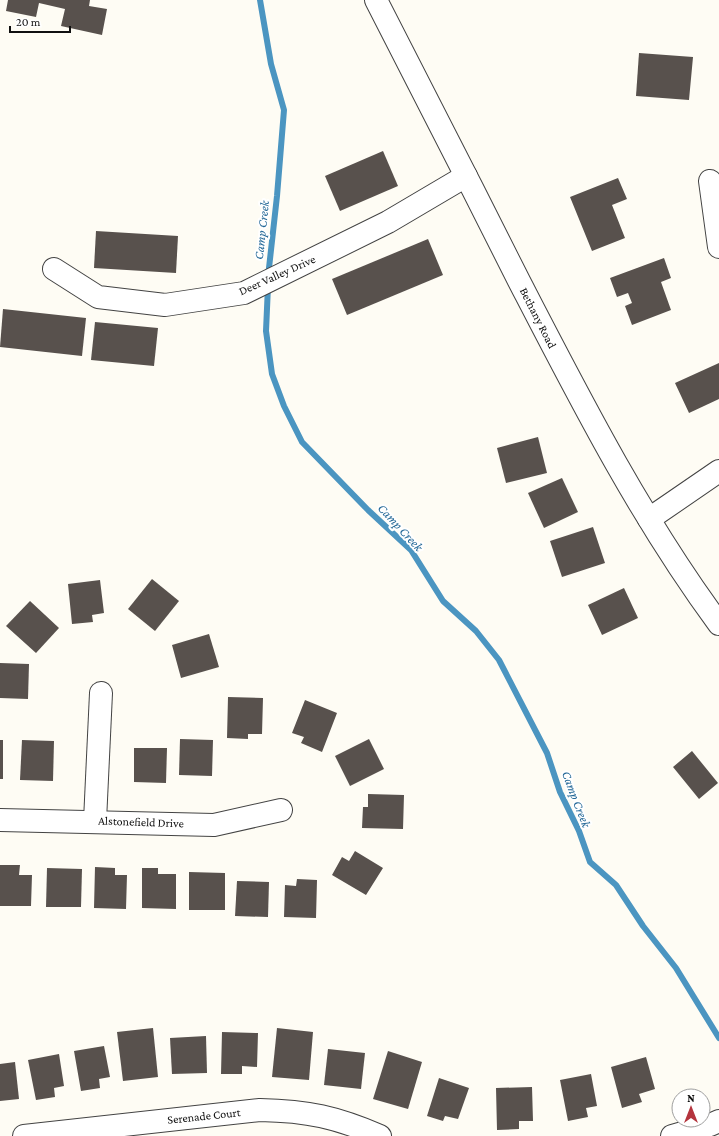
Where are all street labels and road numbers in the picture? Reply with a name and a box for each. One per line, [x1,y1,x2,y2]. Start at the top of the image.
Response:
street label: Deer Valley Drive [237,252,317,298]
street label: Bethany Road [517,285,560,351]
street label: Alstonefield Drive [98,814,184,830]
street label: Serenade Court [167,1105,242,1127]

